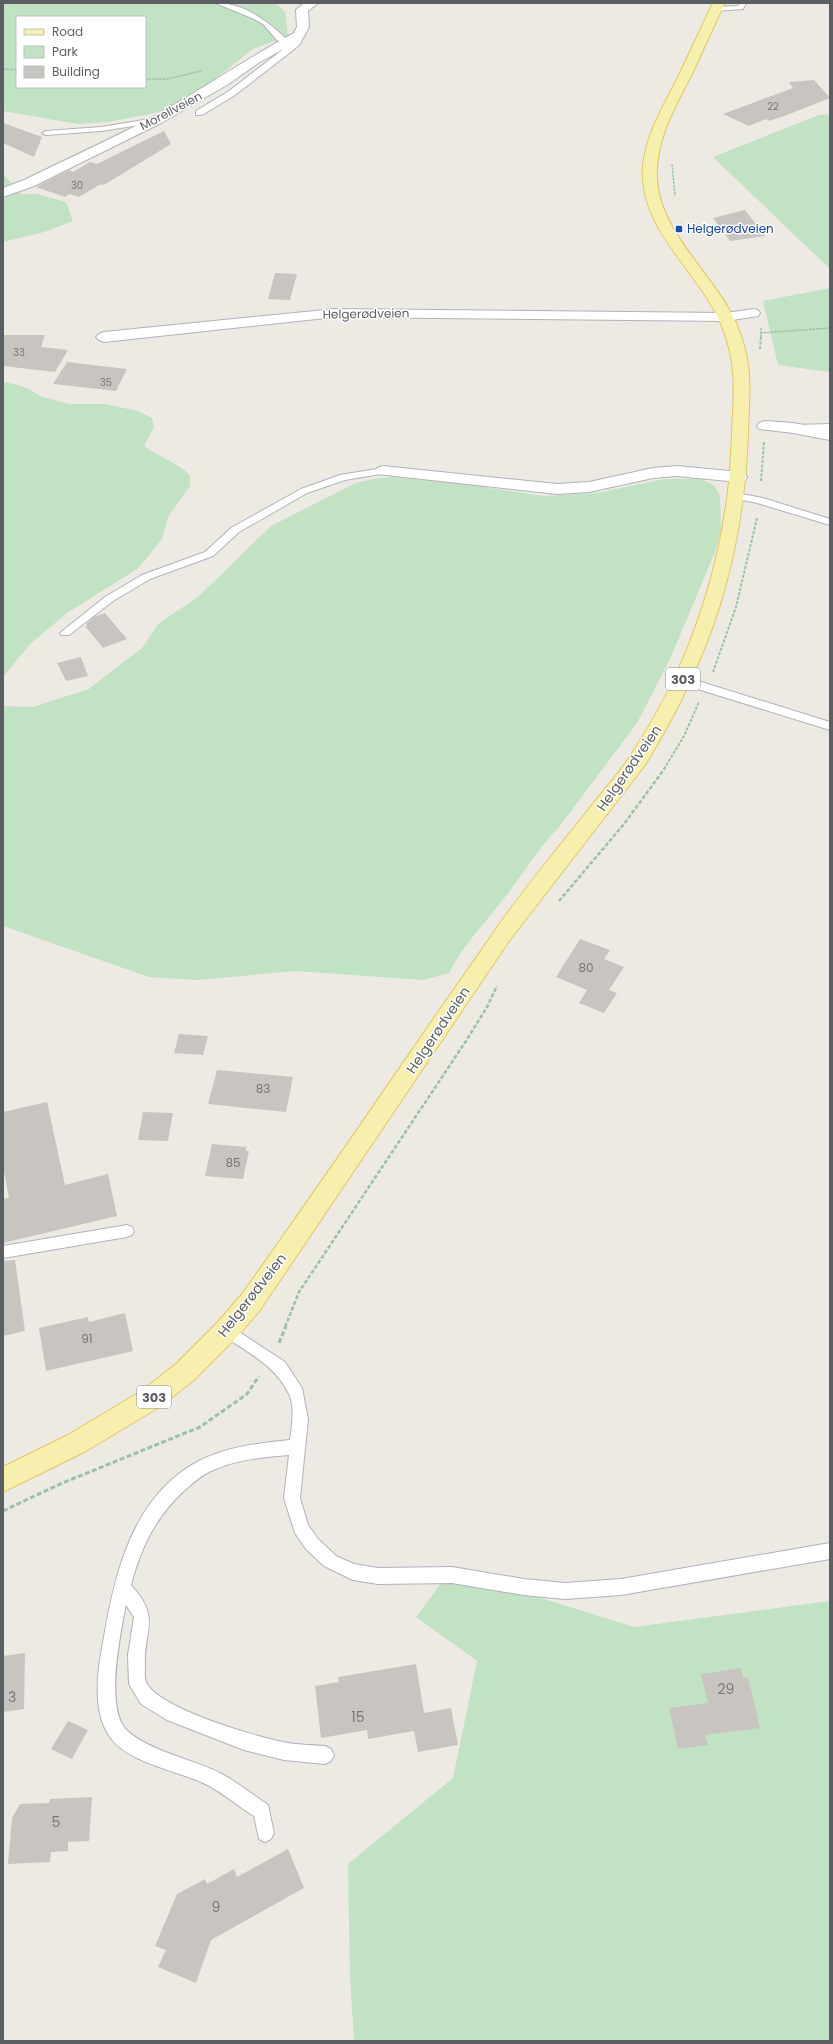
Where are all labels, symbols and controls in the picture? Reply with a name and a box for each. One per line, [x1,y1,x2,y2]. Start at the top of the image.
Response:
legend [16,16,146,88]
text: Road [52,23,83,40]
text: Park [52,43,79,60]
text: Building [52,63,100,80]
street label: Morellveien [137,87,205,134]
house number: 22 [767,99,779,114]
house number: 30 [71,178,83,193]
place label: Helgerødveien [687,220,774,237]
marker: Helgerødveien [674,224,684,234]
street label: Helgerødveien [322,304,410,323]
house number: 33 [13,345,25,360]
house number: 35 [100,375,112,390]
road number: 303 [666,668,700,690]
street label: Helgerødveien [592,721,666,815]
house number: 80 [578,959,594,976]
street label: Helgerødveien [401,982,475,1078]
house number: 83 [256,1080,270,1097]
house number: 85 [225,1154,241,1171]
street label: Helgerødveien [213,1249,291,1341]
house number: 91 [81,1330,93,1347]
road number: 303 [137,1386,171,1408]
house number: 29 [718,1679,734,1699]
house number: 3 [8,1687,16,1707]
house number: 15 [351,1707,365,1727]
house number: 5 [52,1812,60,1832]
house number: 9 [212,1897,220,1917]

